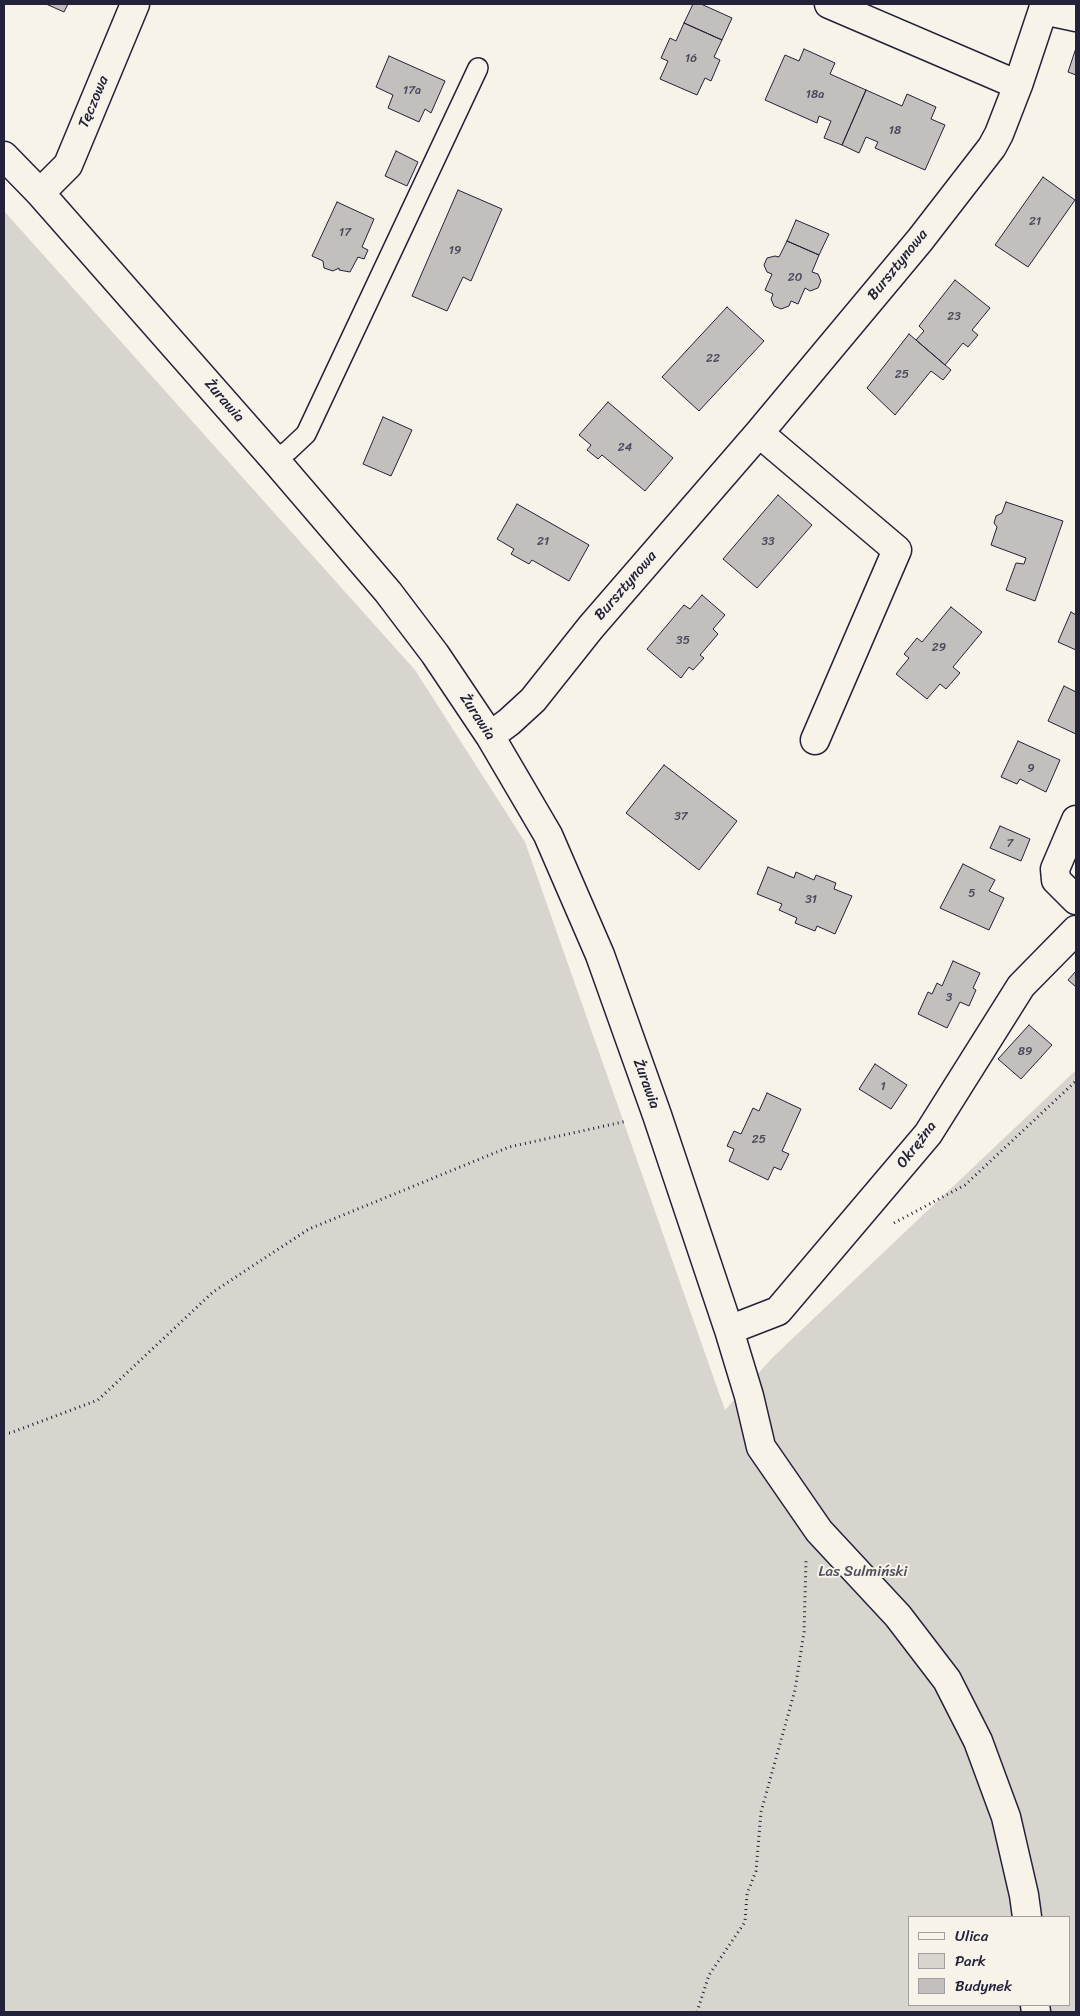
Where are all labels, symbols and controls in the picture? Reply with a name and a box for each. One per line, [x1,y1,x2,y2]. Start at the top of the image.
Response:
house number: 16 [685,52,697,66]
street label: Tęczowa [75,73,113,131]
house number: 17a [403,84,421,98]
house number: 18a [806,88,824,102]
house number: 18 [889,124,901,138]
house number: 21 [1029,215,1041,229]
house number: 17 [339,226,351,240]
street label: Bursztynowa [864,226,932,304]
house number: 19 [449,244,461,258]
house number: 20 [788,271,802,285]
house number: 23 [947,310,961,324]
house number: 22 [706,352,720,366]
house number: 25 [895,368,909,382]
street label: Żurawia [200,376,248,426]
house number: 24 [618,441,632,455]
house number: 21 [537,535,549,549]
house number: 33 [761,535,775,549]
street label: Bursztynowa [591,548,661,624]
house number: 35 [676,634,690,648]
house number: 29 [932,641,946,655]
street label: Żurawia [455,690,499,744]
house number: 9 [1027,762,1035,776]
house number: 37 [674,810,688,824]
house number: 7 [1007,837,1013,851]
house number: 5 [968,887,976,901]
house number: 31 [805,893,817,907]
house number: 3 [946,991,952,1005]
house number: 89 [1018,1045,1032,1059]
street label: Żurawia [629,1057,663,1111]
house number: 1 [880,1080,886,1094]
street label: Okrężna [893,1118,941,1172]
house number: 25 [752,1133,766,1147]
park label: Las Sulmiński [819,1563,907,1581]
legend [908,1916,1070,2006]
text: Ulica [955,1923,988,1949]
text: Park [955,1948,986,1974]
text: Budynek [955,1973,1012,1999]

